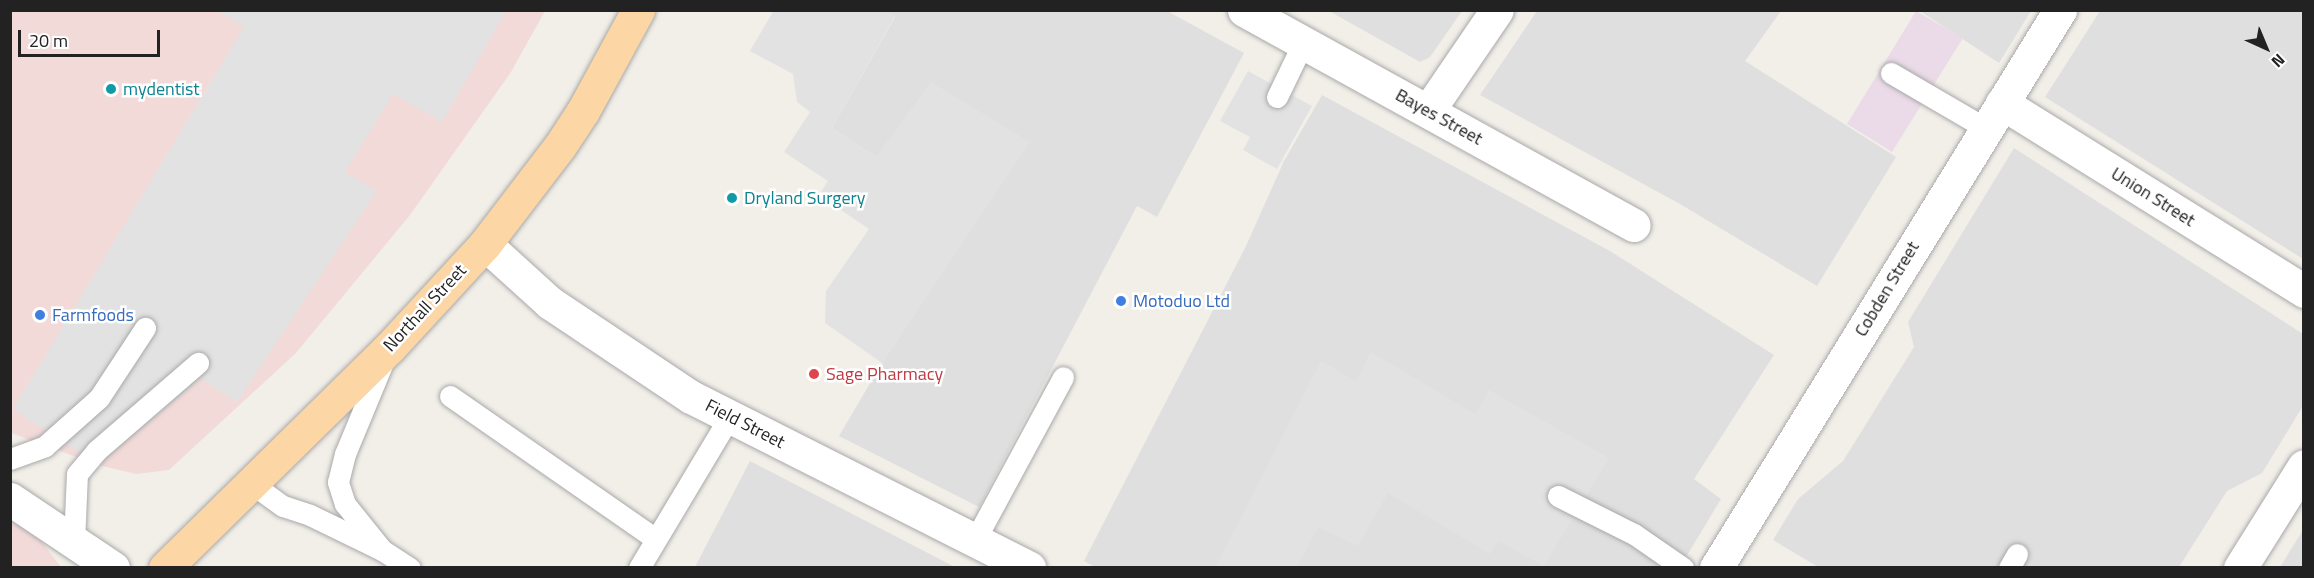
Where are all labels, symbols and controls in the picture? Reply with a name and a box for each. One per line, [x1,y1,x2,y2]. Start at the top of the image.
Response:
scale bar [21,18,164,56]
north arrow [2236,18,2296,78]
text: 20 m [29,27,68,54]
text: N [2266,48,2291,73]
place label: mydentist [123,78,200,100]
marker: mydentist [104,82,118,96]
street label: Bayes Street [1392,84,1486,150]
street label: Union Street [2107,163,2199,231]
place label: Dryland Surgery [744,187,866,209]
marker: Dryland Surgery [725,191,739,205]
street label: Cobden Street [1850,237,1924,341]
street label: Northall Street [379,260,471,356]
place label: Motoduo Ltd [1133,290,1230,312]
marker: Motoduo Ltd [1114,294,1128,308]
place label: Farmfoods [52,304,134,326]
marker: Farmfoods [33,308,47,322]
place label: Sage Pharmacy [826,363,943,385]
marker: Sage Pharmacy [807,367,821,381]
street label: Field Street [702,395,788,453]

